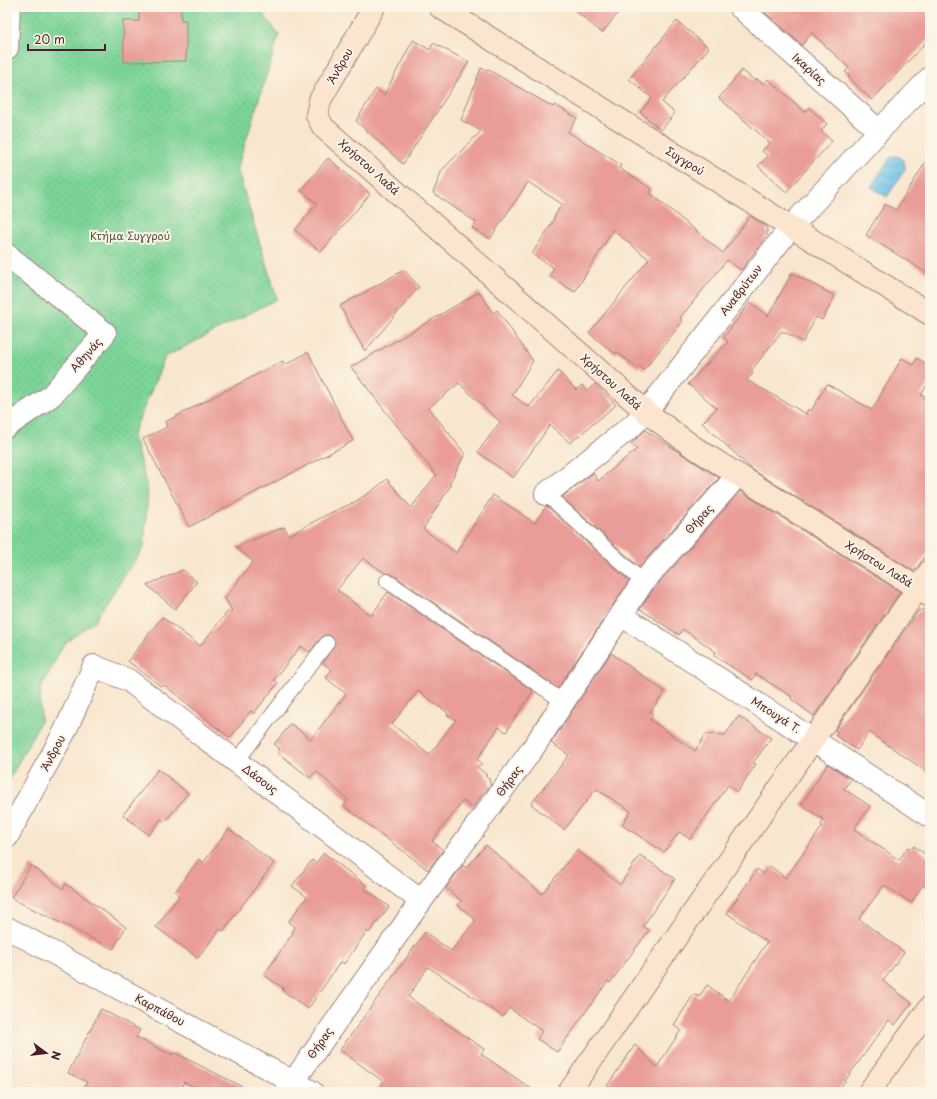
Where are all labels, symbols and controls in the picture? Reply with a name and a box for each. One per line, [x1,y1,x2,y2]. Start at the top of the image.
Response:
scale bar [28,26,105,52]
text: 20 m [34,30,65,48]
street label: Άνδρου [322,45,357,87]
street label: Ικαρίας [788,49,830,89]
street label: Χρήστου Λαδά [335,135,404,199]
street label: Συγγρού [663,142,708,179]
park label: Κτήμα Συγγρού [90,227,170,244]
street label: Αναβρύτων [715,260,766,319]
street label: Αθηνάς [66,333,106,376]
street label: Χρήστου Λαδά [577,350,646,414]
street label: Θήρας [681,500,717,537]
street label: Χρήστου Λαδά [842,536,916,591]
street label: Μπουγά Τ. [748,692,804,737]
street label: Άνδρου [36,732,69,774]
street label: Δάσους [239,760,282,798]
street label: Θήρας [491,761,526,800]
street label: Καρπάθου [132,989,188,1030]
street label: Θήρας [303,1023,337,1062]
north arrow [26,1033,66,1073]
text: N [47,1049,65,1062]

